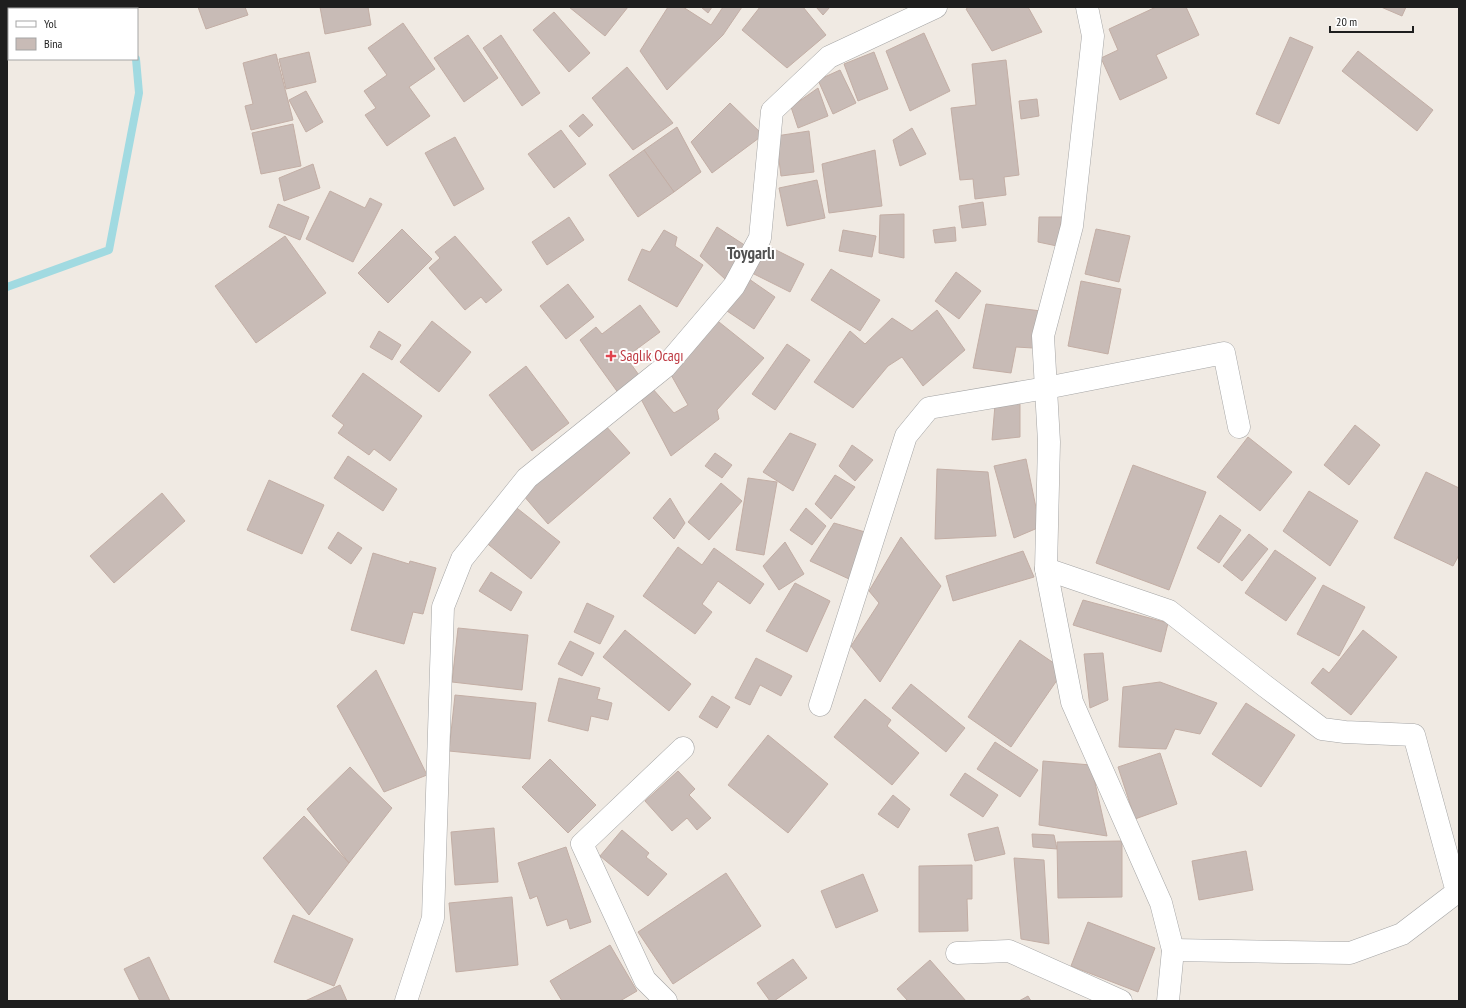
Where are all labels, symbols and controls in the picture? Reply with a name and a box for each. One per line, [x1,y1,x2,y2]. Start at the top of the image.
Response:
legend [8,8,138,60]
scale bar [1330,8,1413,34]
text: 20 m [1336,14,1357,29]
text: Yol [44,16,57,31]
text: Bina [44,36,63,51]
district label: Toygarlı [727,242,775,264]
place label: Saglık Ocagı [620,346,684,365]
marker: Saglık Ocagı [605,350,617,362]

